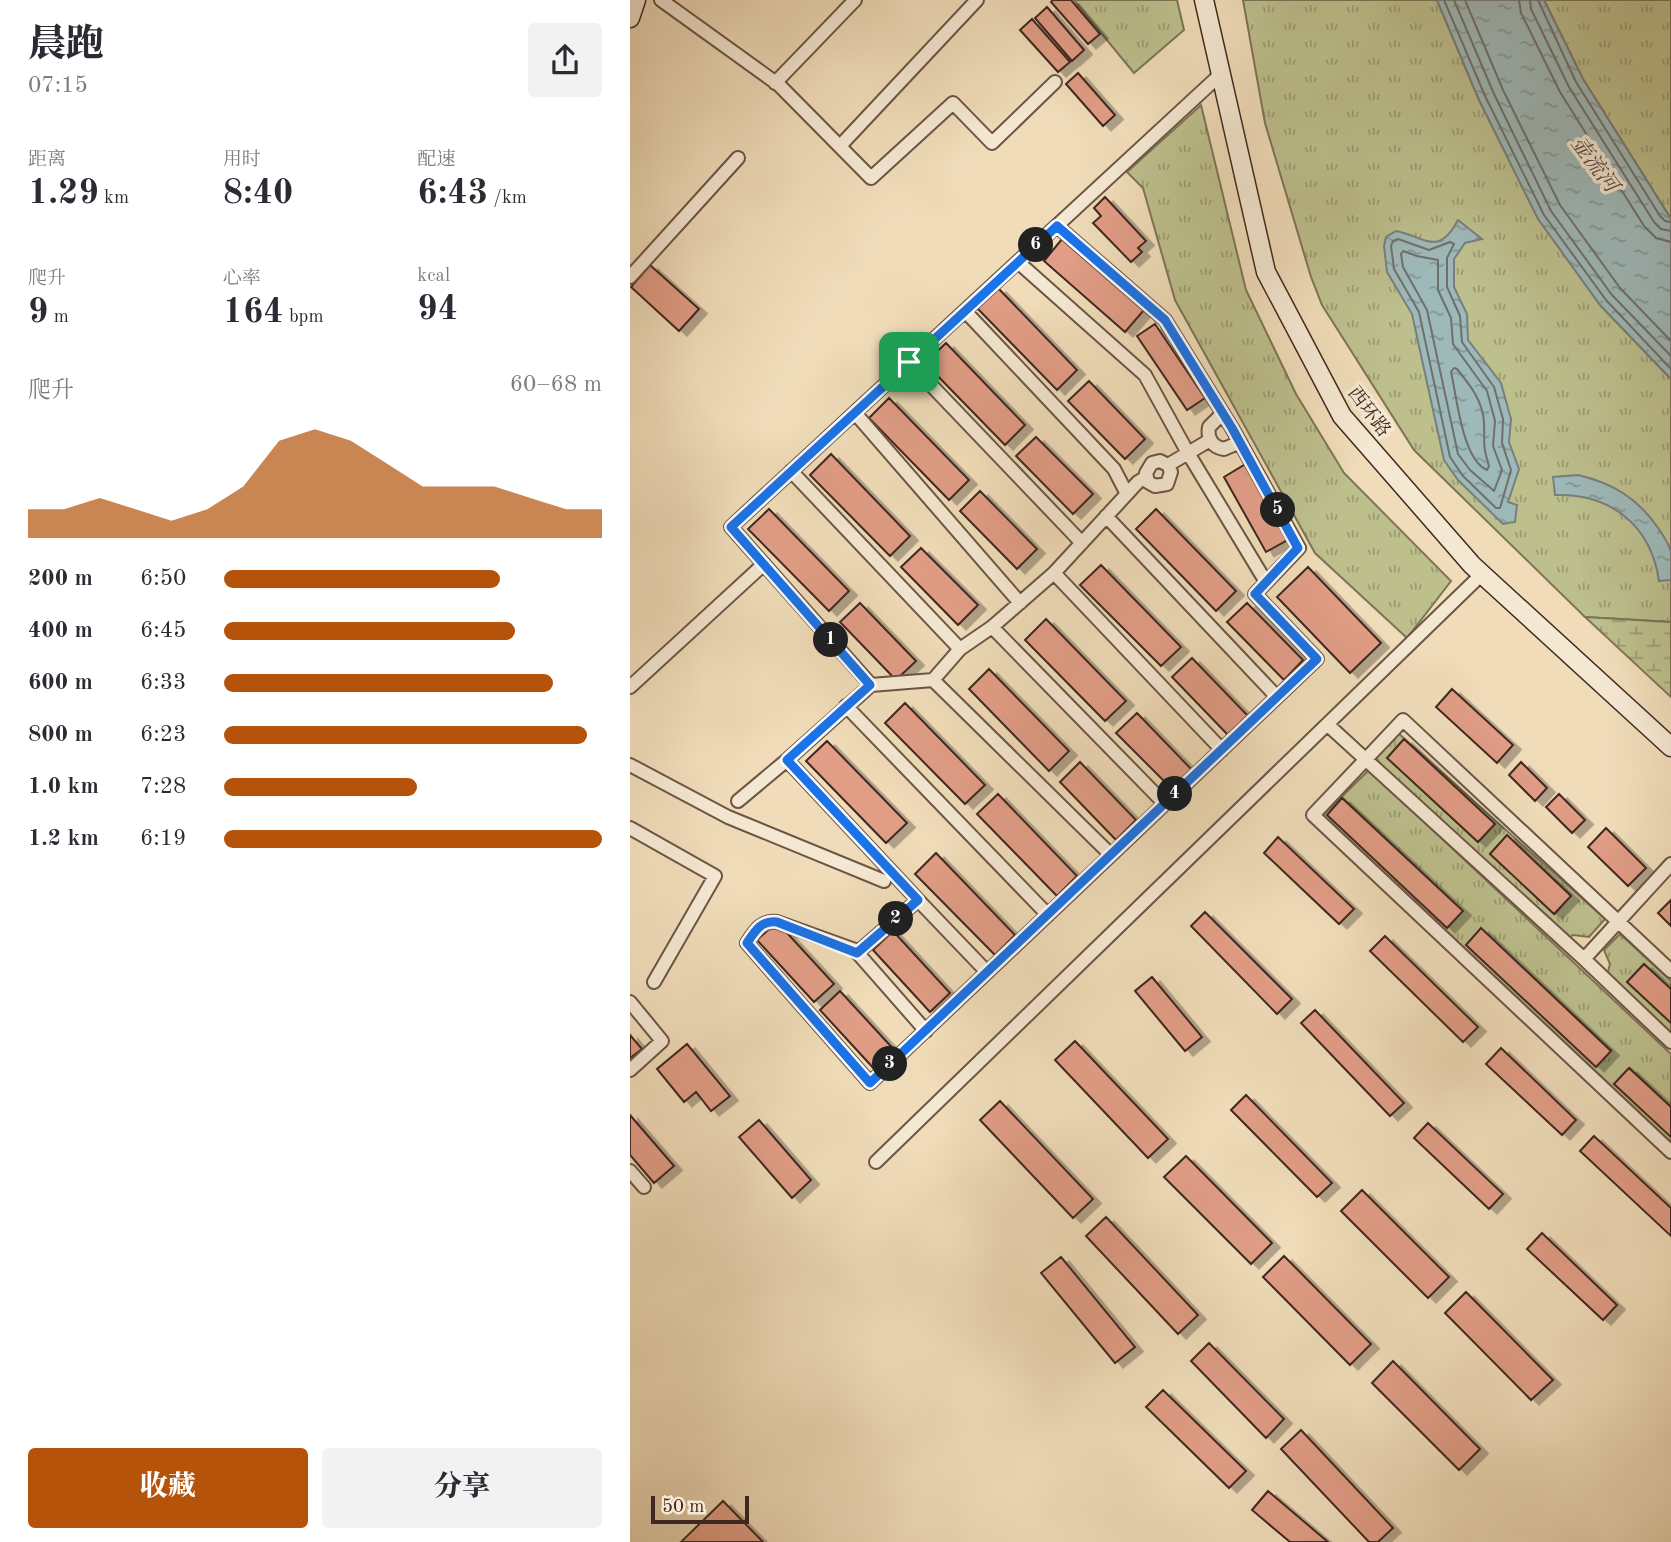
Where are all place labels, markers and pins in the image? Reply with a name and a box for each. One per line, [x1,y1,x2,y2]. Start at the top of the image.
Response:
pin: 6 [1018,228,1054,262]
pin [879,332,939,392]
pin: 5 [1260,492,1296,528]
pin: 1 [814,622,848,658]
pin: 4 [1158,776,1192,812]
pin: 2 [878,902,914,936]
pin: 3 [873,1046,908,1082]

